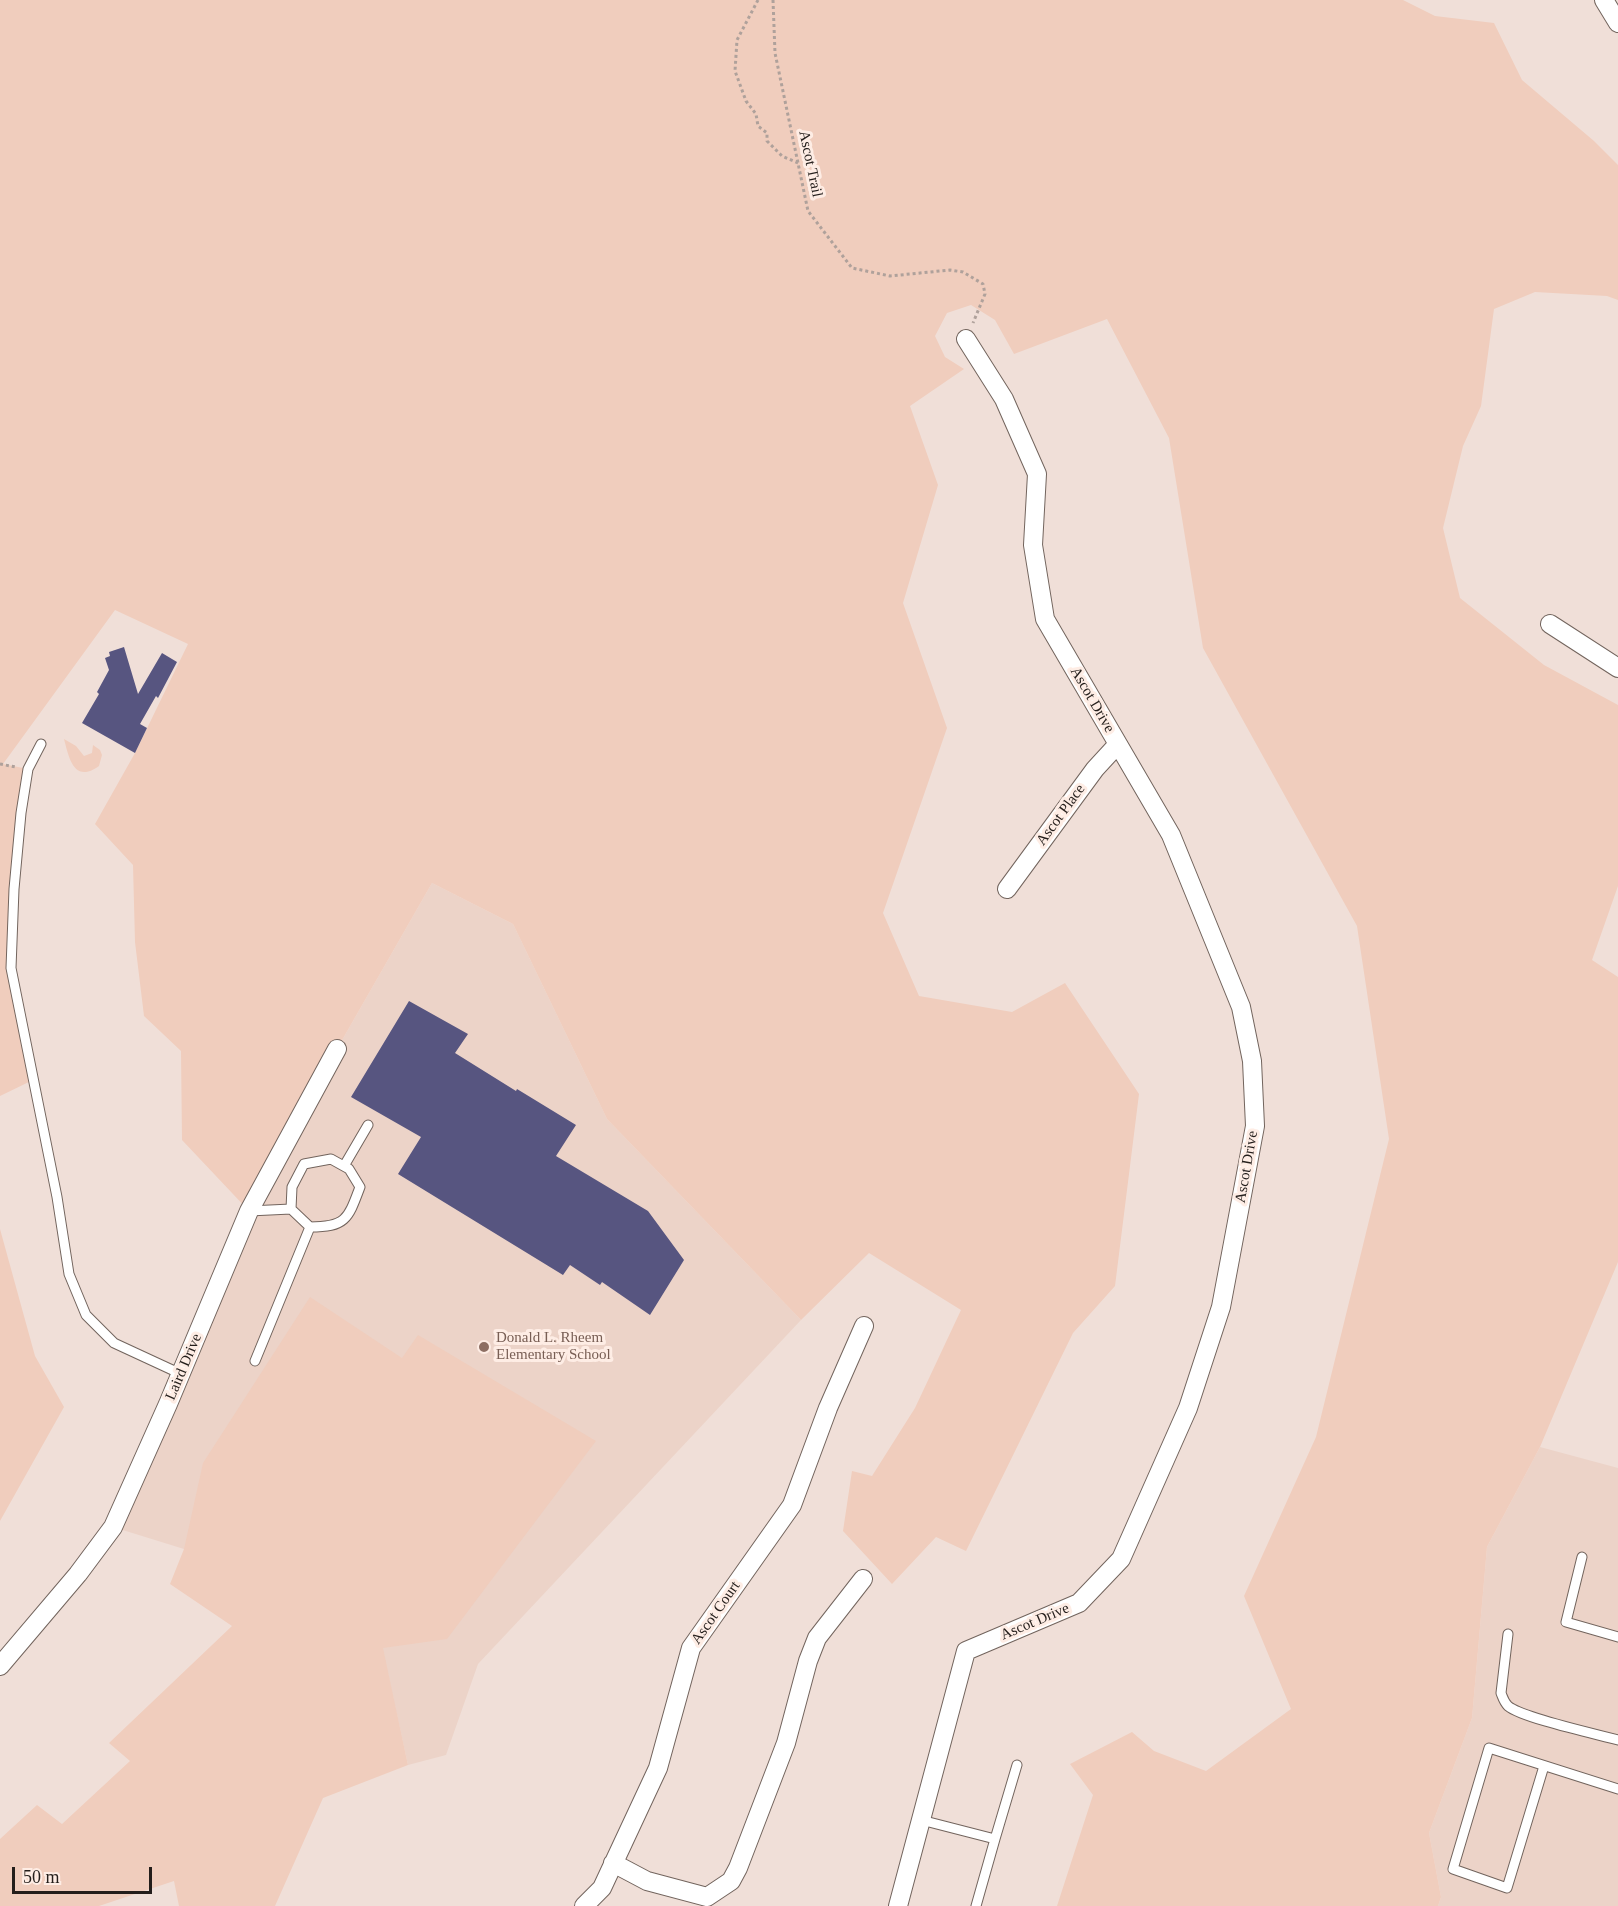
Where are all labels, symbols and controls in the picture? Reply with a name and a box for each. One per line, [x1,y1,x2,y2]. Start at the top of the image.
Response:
street label: Ascot Trail [794,129,826,199]
street label: Ascot Drive [1066,664,1118,736]
street label: Ascot Place [1033,781,1089,849]
street label: Ascot Drive [1232,1130,1262,1204]
place label: Donald L. Rheem Elementary School [496,1329,611,1364]
street label: Laird Drive [162,1331,206,1403]
marker: Donald L. Rheem Elementary School [477,1340,491,1354]
street label: Ascot Court [688,1578,744,1648]
street label: Ascot Drive [998,1599,1072,1645]
scale bar [15,1855,154,1893]
text: 50 m [23,1867,60,1887]

